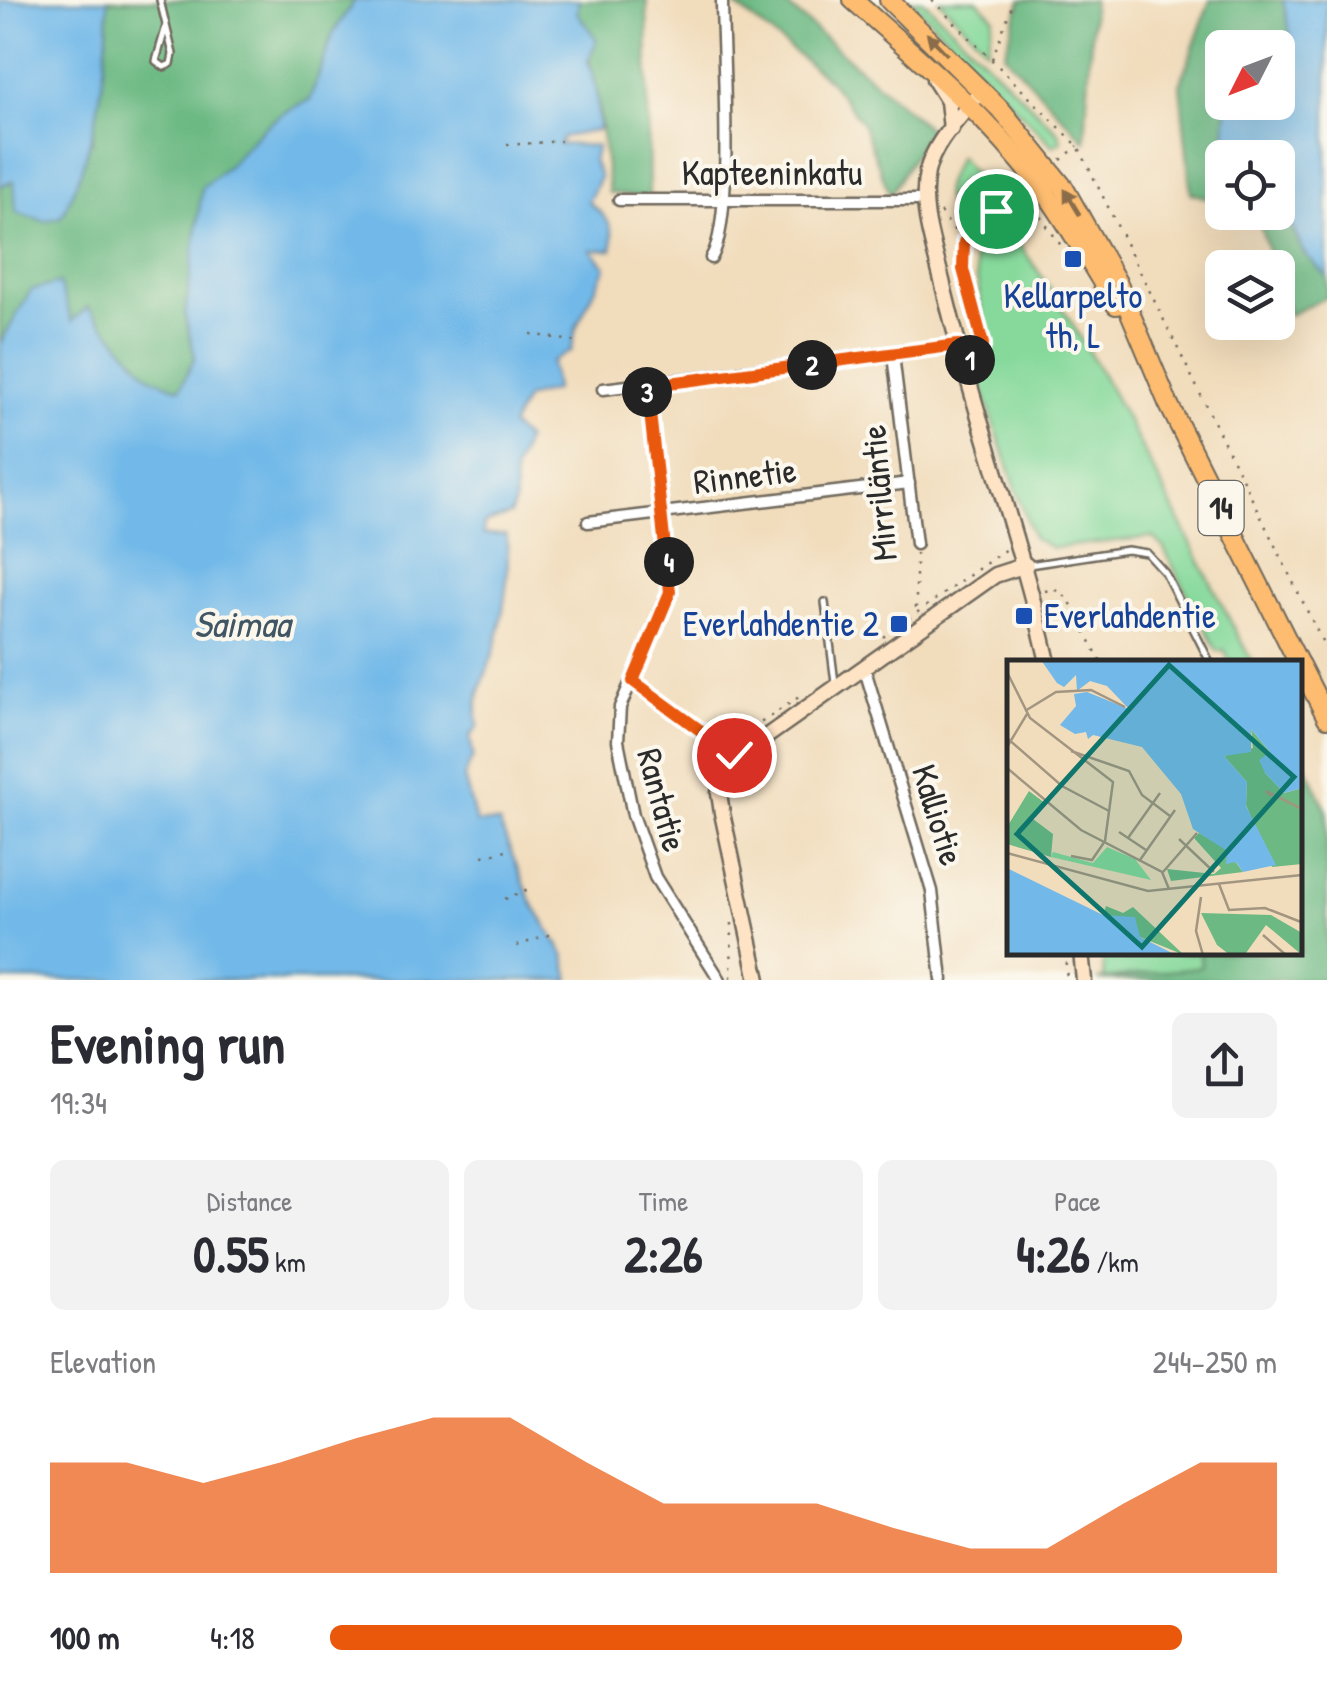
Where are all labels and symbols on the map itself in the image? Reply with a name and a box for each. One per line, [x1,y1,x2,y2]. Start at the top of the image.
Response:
north arrow [1205,30,1295,120]
one-way arrow [926,32,949,56]
street label: Kapteeninkatu [682,149,862,196]
pin [954,169,1039,254]
one-way arrow [1064,188,1082,216]
marker: Kellarpelto th, L [1062,248,1084,270]
place label: Kellarpelto th, L [1004,272,1142,359]
pin: 1 [945,335,995,385]
pin: 2 [787,340,837,390]
pin: 3 [622,367,672,417]
street label: Mirriläntie [849,423,908,563]
street label: Rinnetie [691,446,799,505]
road number: 14 [1198,481,1244,535]
pin: 4 [644,537,694,587]
place label: Everlahdentie [1044,592,1216,639]
water label: Saimaa [194,597,294,649]
place label: Everlahdentie 2 [683,600,879,647]
marker: Everlahdentie [1013,605,1035,627]
marker: Everlahdentie 2 [888,613,910,635]
inset map [1007,660,1302,955]
pin [692,713,777,798]
street label: Rantatie [626,743,699,857]
street label: Kalliotie [901,759,976,871]

